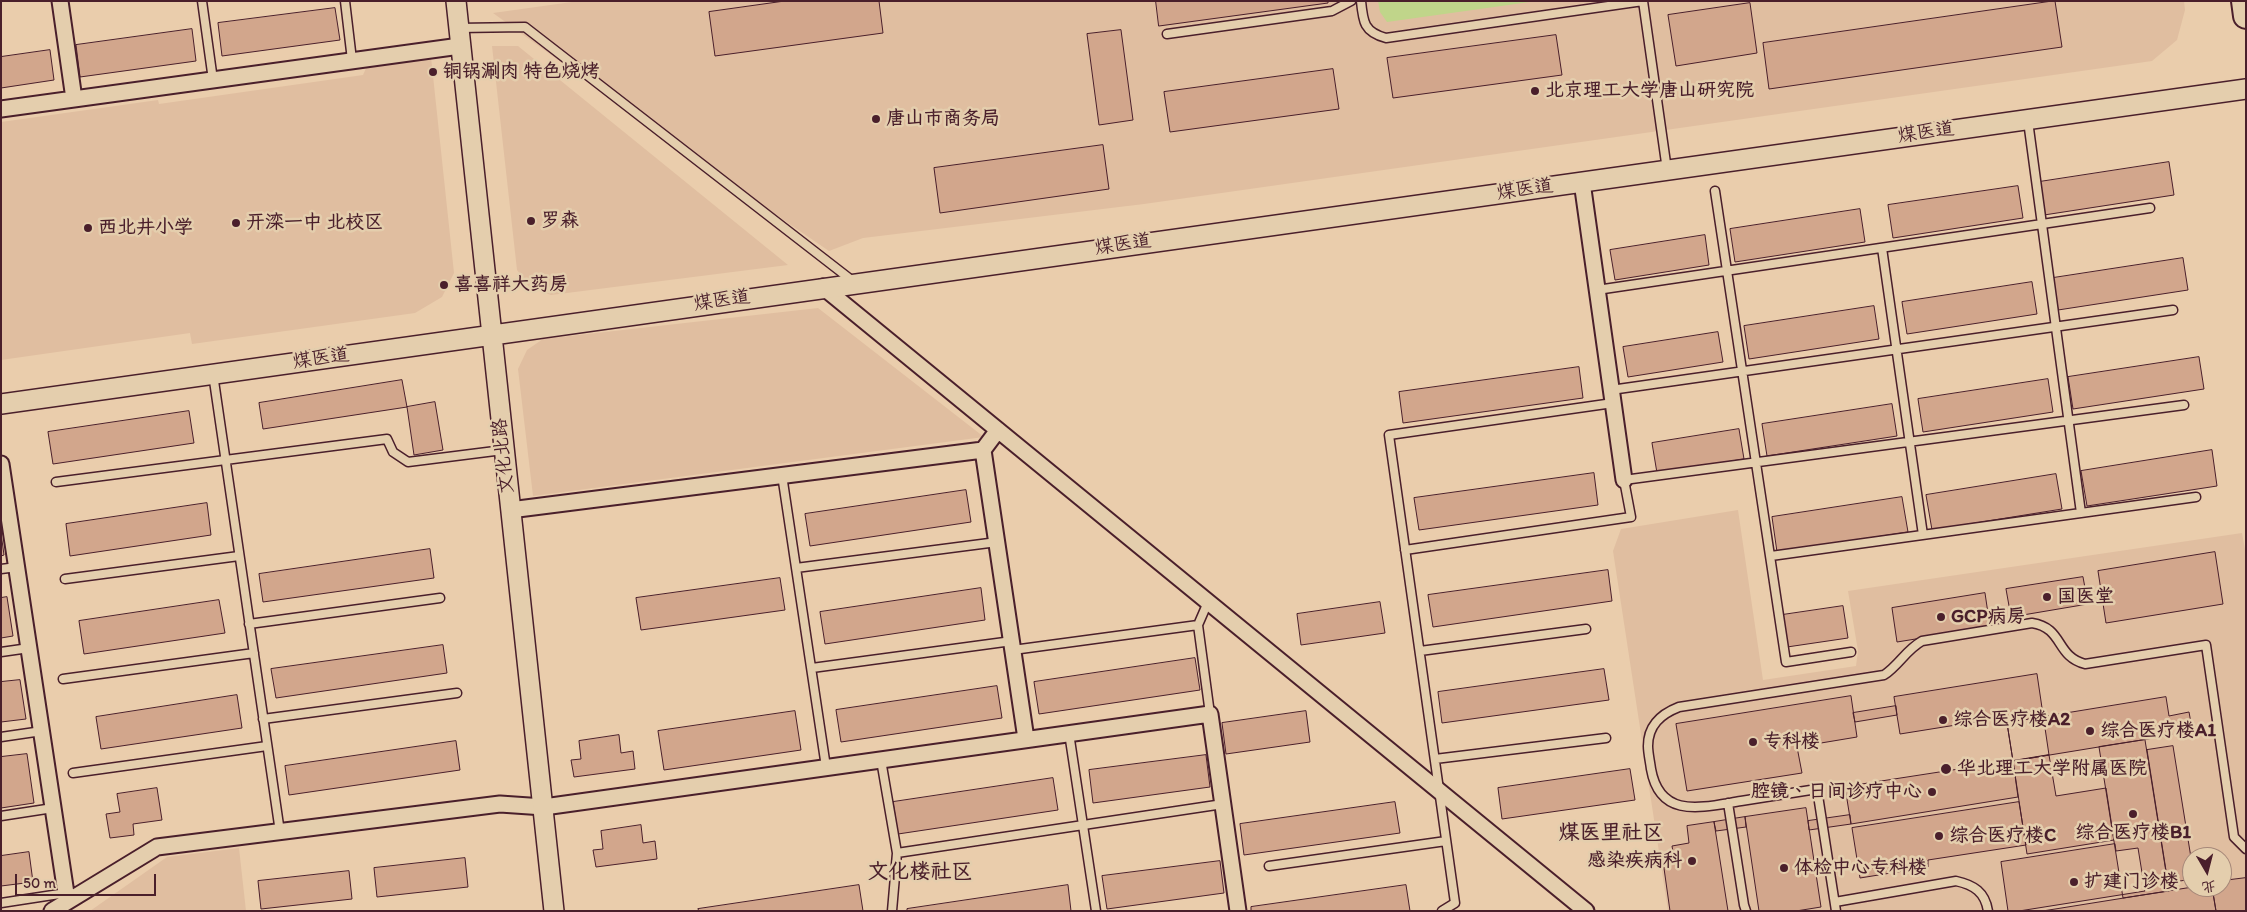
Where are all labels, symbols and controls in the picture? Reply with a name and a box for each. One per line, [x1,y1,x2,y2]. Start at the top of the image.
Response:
place label: 铜锅涮肉 特色烧烤 [443,61,599,83]
marker: 铜锅涮肉 特色烧烤 [427,66,439,78]
place label: 北京理工大学唐山研究院 [1545,80,1754,102]
marker: 北京理工大学唐山研究院 [1529,85,1541,97]
place label: 唐山市商务局 [886,108,1000,130]
marker: 唐山市商务局 [870,113,882,125]
street label: 煤医道 [1896,118,1956,148]
street label: 煤医道 [1495,175,1555,205]
place label: 罗森 [541,210,579,232]
place label: 开滦一中 北校区 [246,212,383,234]
marker: 罗森 [525,215,537,227]
place label: 西北井小学 [98,217,193,239]
marker: 开滦一中 北校区 [230,217,242,229]
marker: 西北井小学 [82,222,94,234]
street label: 煤医道 [1093,230,1153,260]
place label: 喜喜祥大药房 [454,274,568,296]
marker: 喜喜祥大药房 [438,279,450,291]
street label: 煤医道 [692,286,752,316]
street label: 煤医道 [291,344,351,374]
street label: 文化北路 [489,417,519,495]
place label: 国医堂 [2057,586,2114,608]
marker: 国医堂 [2041,591,2053,603]
place label: GCP病房 [1951,606,2025,628]
marker: GCP病房 [1935,611,1947,623]
place label: 综合医疗楼A2 [1953,709,2070,731]
marker: 综合医疗楼A2 [1937,714,1949,726]
place label: 综合医疗楼A1 [2100,720,2216,742]
marker: 综合医疗楼A1 [2084,725,2096,737]
place label: 专科楼 [1763,731,1820,753]
marker: 专科楼 [1747,736,1759,748]
place label: 华北理工大学附属医院 [1957,758,2147,780]
marker: 华北理工大学附属医院 [1939,762,1953,776]
place label: 腔镜、日间诊疗中心 [1751,781,1922,803]
marker: 腔镜、日间诊疗中心 [1926,786,1938,798]
marker: 综合医疗楼B1 [2127,808,2139,820]
district label: 煤医里社区 [1559,821,1663,847]
place label: 综合医疗楼B1 [2075,822,2191,844]
place label: 综合医疗楼C [1949,825,2056,847]
marker: 综合医疗楼C [1933,830,1945,842]
north arrow [2182,847,2232,897]
place label: 感染疾病科 [1587,850,1682,872]
marker: 感染疾病科 [1686,855,1698,867]
place label: 体检中心专科楼 [1794,857,1927,879]
district label: 文化楼社区 [868,860,972,886]
marker: 体检中心专科楼 [1778,862,1790,874]
scale bar [18,864,159,896]
place label: 扩建门诊楼 [2084,871,2179,893]
text: 50 m [23,874,56,892]
marker: 扩建门诊楼 [2068,876,2080,888]
text: 北 [2201,877,2217,896]

